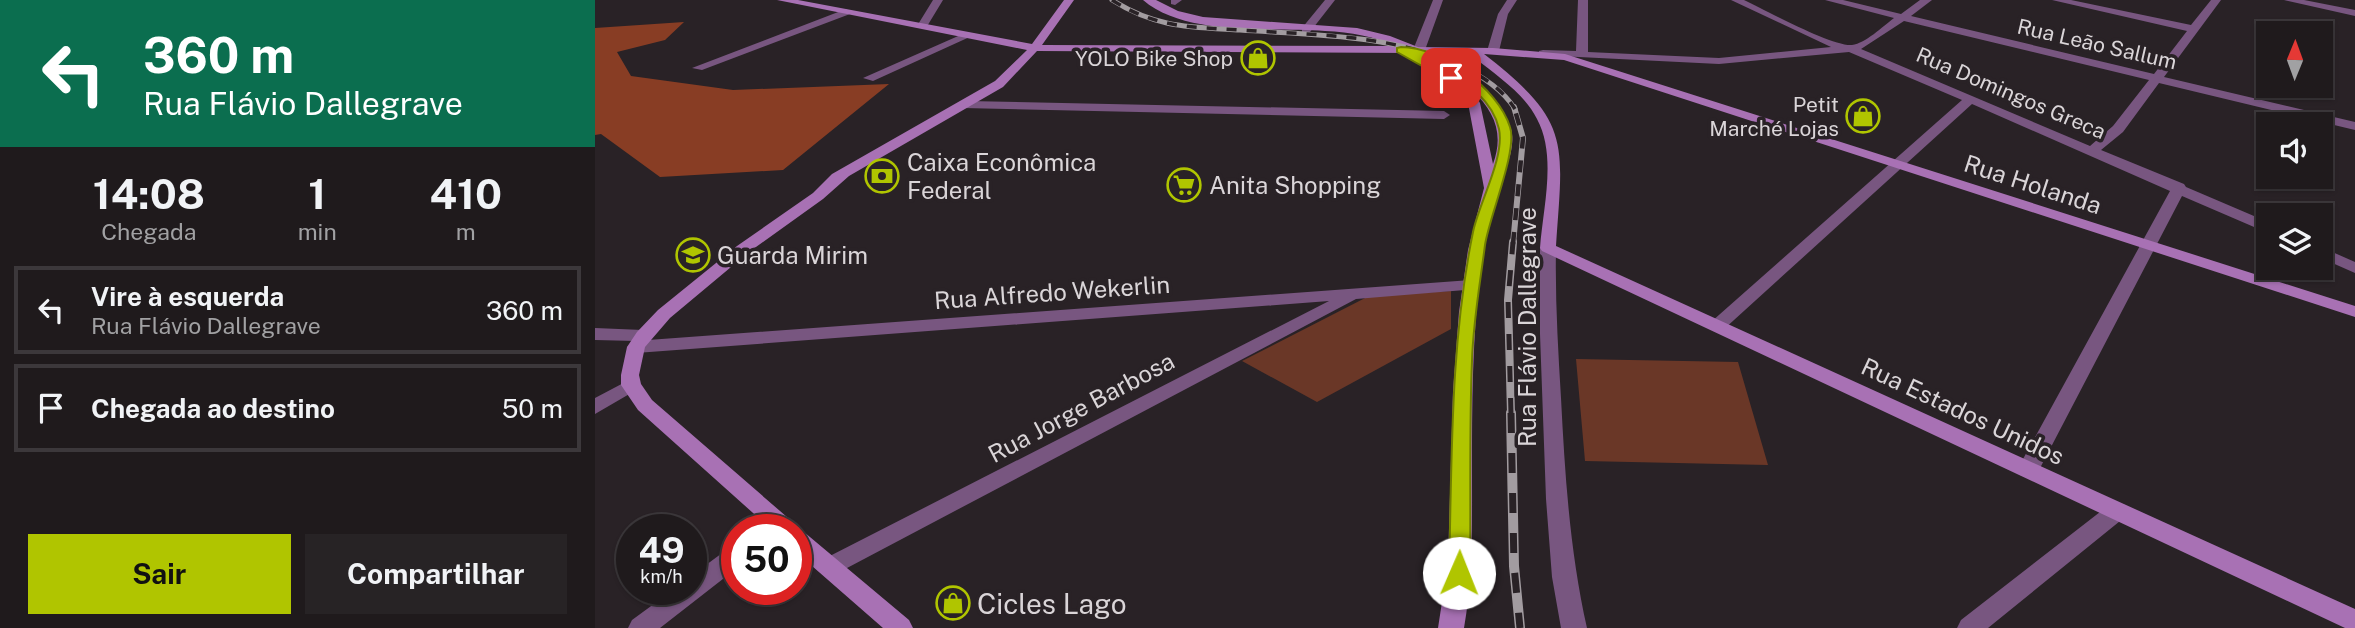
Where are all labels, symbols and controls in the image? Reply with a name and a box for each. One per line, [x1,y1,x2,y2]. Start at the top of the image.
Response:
street label: Rua Leão Sallum [2015,13,2179,75]
north arrow [2256,21,2333,98]
map controls [2256,21,2333,280]
text: 360 m [143,26,294,84]
icon: left [28,28,119,119]
shop icon: YOLO Bike Shop [1239,39,1277,77]
street label: Rua Domingos Greca [1912,42,2110,144]
place label: YOLO Bike Shop [1075,46,1233,71]
pin [1421,48,1481,108]
icon: arrive [1432,59,1470,97]
text: Rua Flávio Dallegrave [143,85,463,122]
place label: Petit Marché Lojas [1709,92,1839,141]
shop icon: Petit Marché Lojas [1844,97,1882,135]
button: sound [2256,112,2333,189]
place label: Caixa Econômica Federal [907,148,1096,204]
street label: Rua Holanda [1961,149,2105,219]
bank icon: Caixa Econômica Federal [863,157,901,195]
supermarket icon: Anita Shopping [1165,166,1203,204]
text: 14:08 [93,169,205,218]
text: 1 [308,169,326,218]
text: 410 [430,169,502,218]
place label: Anita Shopping [1209,171,1381,199]
button: layers [2256,203,2333,280]
street label: Rua Flávio Dallegrave [1513,207,1541,447]
text: Chegada [101,218,196,245]
text: min [298,218,337,245]
text: m [456,218,476,245]
school or university icon: Guarda Mirim [674,236,712,274]
place label: Guarda Mirim [717,241,868,269]
street label: Rua Alfredo Wekerlin [933,270,1171,314]
text: Vire à esquerda [91,281,284,312]
icon: left [32,291,70,329]
text: 360 m [486,295,563,326]
text: Rua Flávio Dallegrave [91,312,321,339]
street label: Rua Jorge Barbosa [983,346,1179,468]
street label: Rua Estados Unidos [1857,352,2069,470]
icon: arrive [32,389,70,427]
text: Chegada ao destino [91,393,335,424]
text: 50 m [502,393,563,424]
speed limit sign: 50 [721,514,812,605]
text: 49 [638,530,685,571]
button: Sair [28,534,291,614]
button: Compartilhar [305,534,567,614]
position arrow [1422,536,1496,610]
text: km/h [640,566,683,587]
shop icon: Cicles Lago [934,584,972,622]
place label: Cicles Lago [977,587,1127,620]

